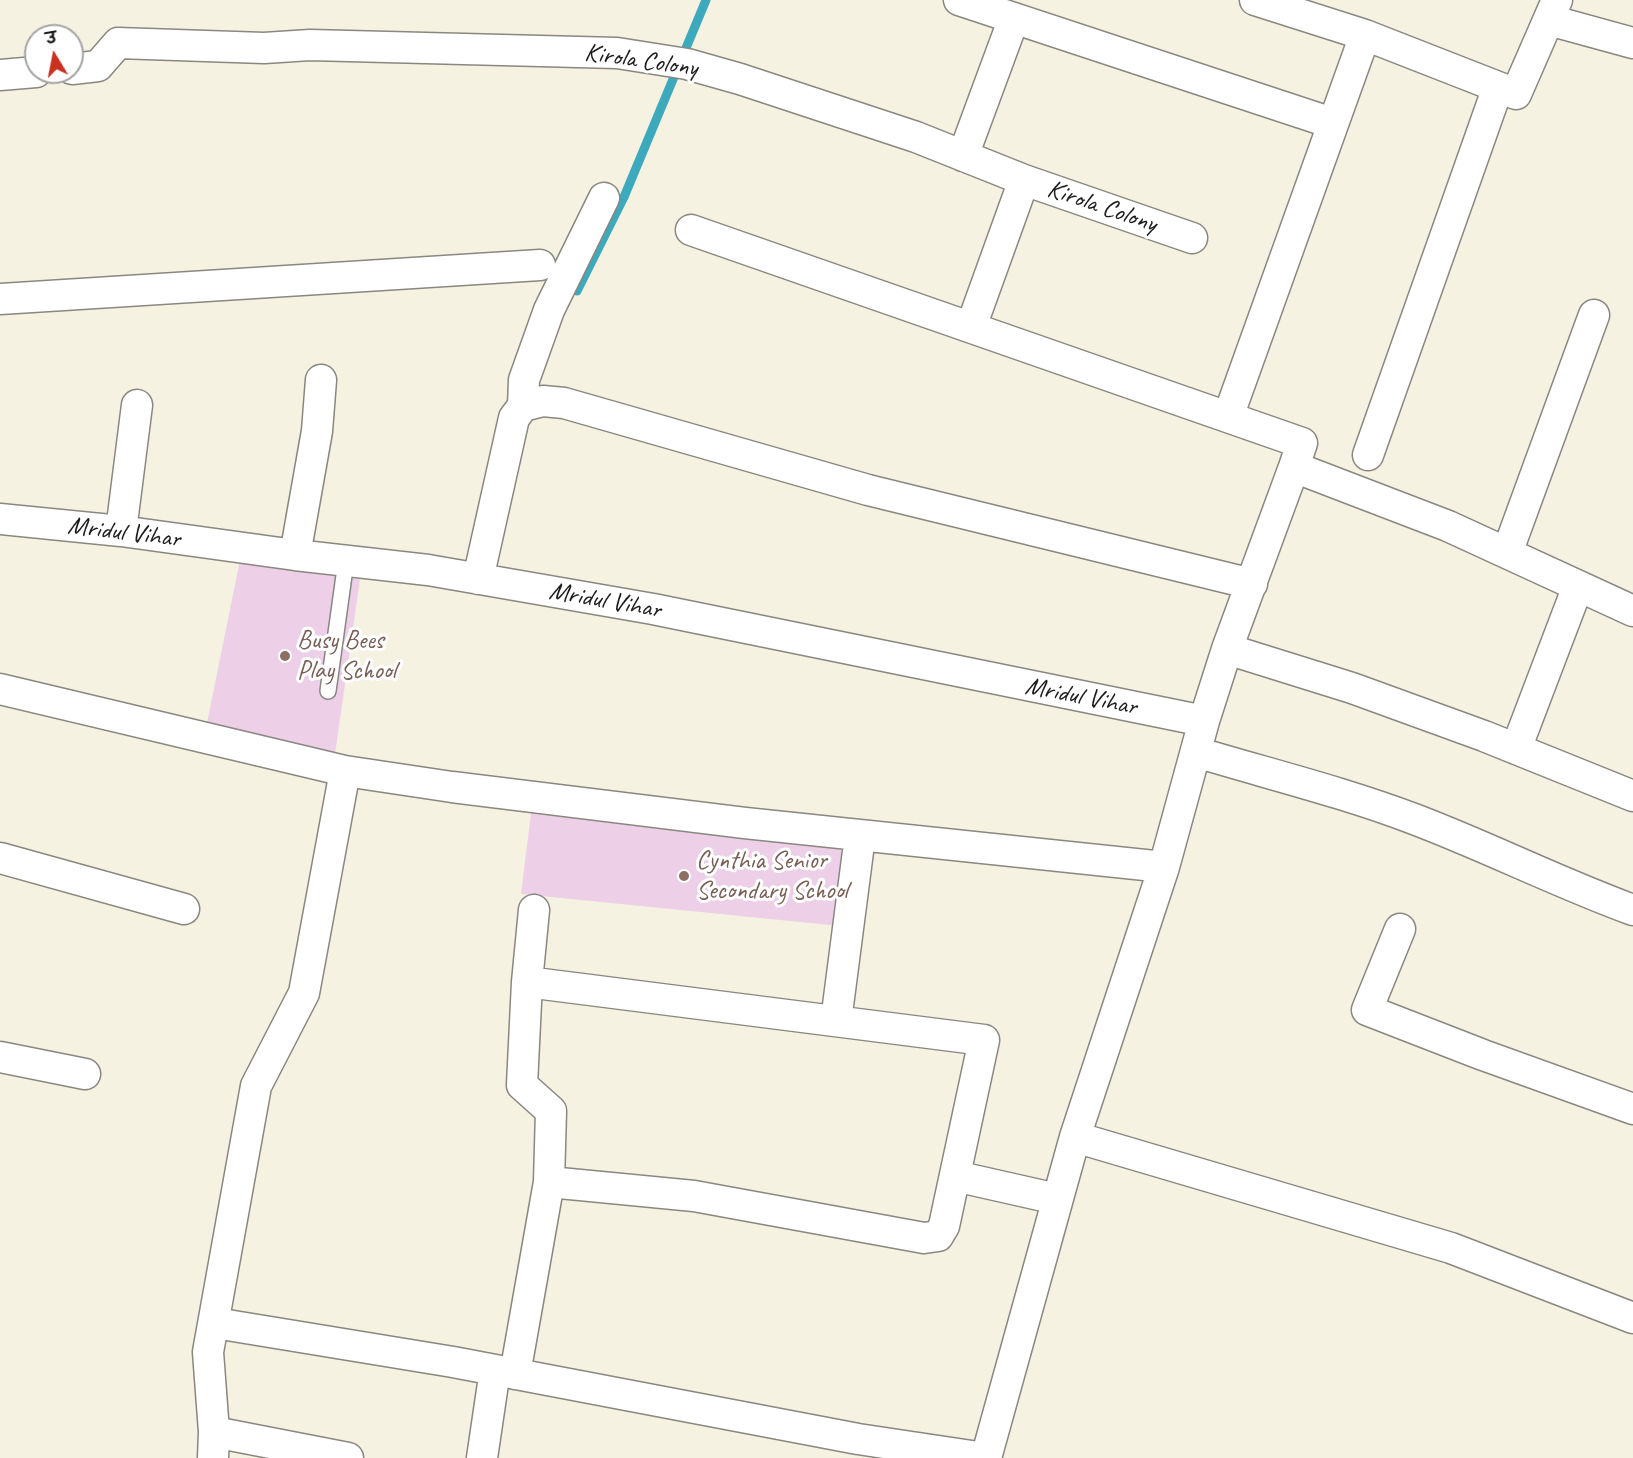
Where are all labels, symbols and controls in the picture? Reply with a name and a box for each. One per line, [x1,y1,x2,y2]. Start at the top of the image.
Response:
north arrow [24,24,84,84]
text: उ [44,27,58,49]
street label: Kirola Colony [583,38,699,84]
street label: Kirola Colony [1043,174,1161,240]
street label: Mridul Vihar [66,511,182,555]
street label: Mridul Vihar [547,576,663,626]
place label: Busy Bees Play School [297,625,396,686]
marker: Busy Bees Play School [278,649,292,663]
street label: Mridul Vihar [1023,671,1139,723]
place label: Cynthia Senior Secondary School [696,845,848,906]
marker: Cynthia Senior Secondary School [677,869,691,883]

